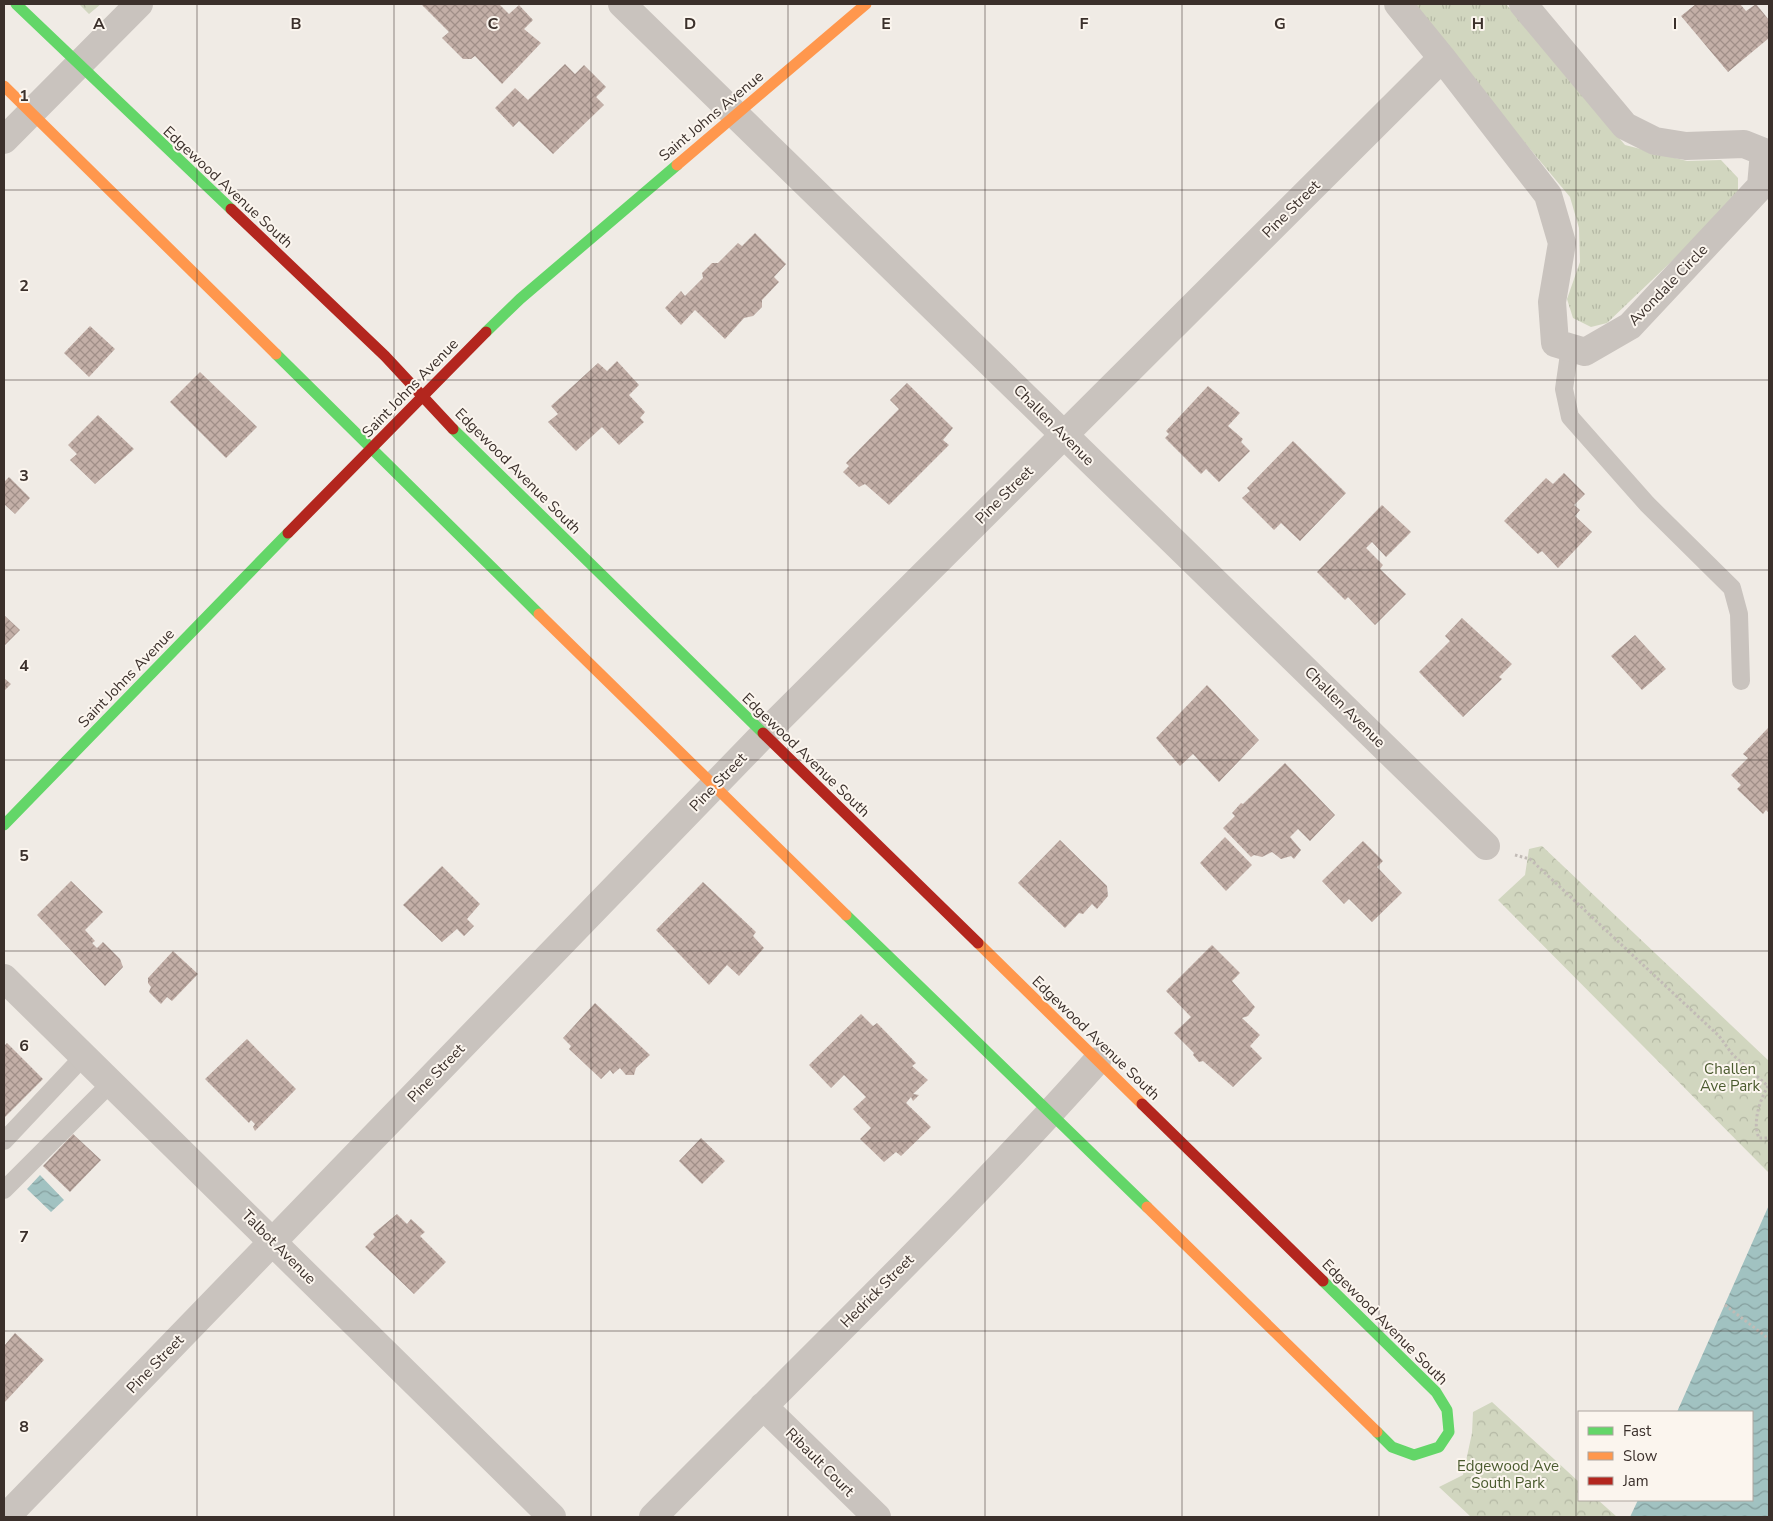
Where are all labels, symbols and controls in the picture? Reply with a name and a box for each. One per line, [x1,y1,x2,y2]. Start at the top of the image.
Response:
text: A [93,13,105,35]
text: B [290,13,302,35]
text: C [488,13,499,35]
text: D [684,13,696,35]
text: E [881,13,891,35]
text: F [1080,13,1089,35]
text: G [1274,13,1286,35]
text: H [1472,13,1484,35]
text: I [1673,13,1677,35]
street label: Saint Johns Avenue [655,66,767,166]
text: 1 [19,85,29,107]
street label: Edgewood Avenue South [159,122,297,252]
street label: Pine Street [1258,175,1325,242]
street label: Avondale Circle [1624,240,1712,330]
text: 2 [19,275,29,297]
street label: Saint Johns Avenue [357,334,463,442]
street label: Challen Avenue [1009,380,1099,470]
street label: Edgewood Avenue South [451,404,585,538]
street label: Pine Street [971,461,1038,528]
text: 3 [19,465,29,487]
street label: Saint Johns Avenue [73,624,179,732]
text: 4 [19,655,29,677]
street label: Challen Avenue [1300,662,1390,752]
street label: Edgewood Avenue South [738,689,874,821]
street label: Pine Street [685,748,752,816]
text: 5 [19,845,29,867]
street label: Edgewood Avenue South [1028,972,1164,1104]
text: 6 [19,1035,29,1057]
street label: Pine Street [403,1039,470,1107]
park label: Challen Ave Park [1700,1059,1760,1096]
street label: Talbot Avenue [237,1205,321,1289]
text: 7 [19,1226,29,1248]
street label: Hedrick Street [836,1249,919,1332]
street label: Edgewood Avenue South [1318,1255,1452,1389]
street label: Pine Street [122,1330,189,1398]
legend [1578,1411,1753,1501]
text: 8 [19,1416,29,1438]
text: Fast [1623,1421,1652,1441]
street label: Ribault Court [781,1423,859,1501]
text: Slow [1623,1446,1658,1466]
park label: Edgewood Ave South Park [1457,1456,1559,1493]
text: Jam [1622,1471,1649,1491]

